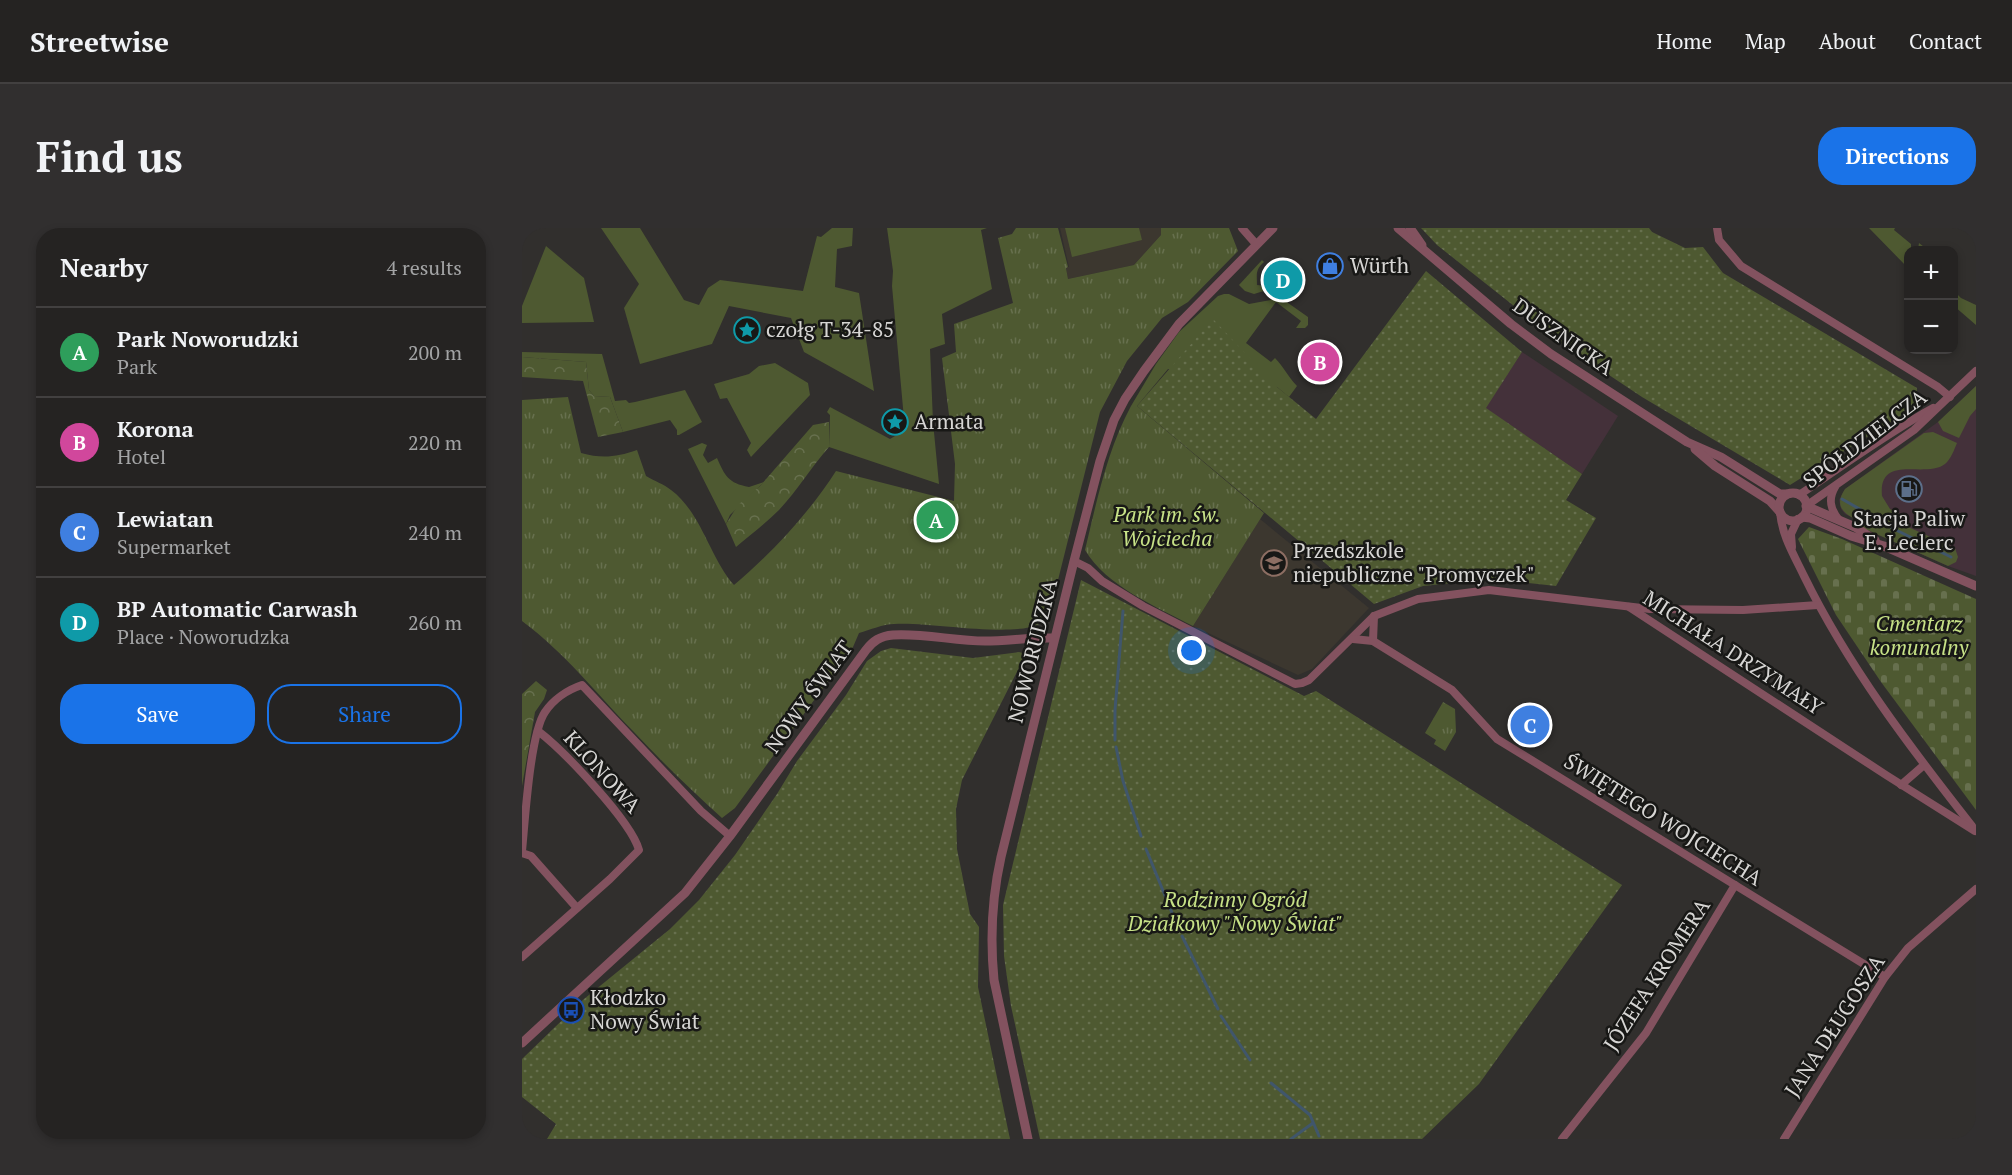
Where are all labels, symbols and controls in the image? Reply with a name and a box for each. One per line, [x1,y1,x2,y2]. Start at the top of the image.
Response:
text: Streetwise [30,23,169,60]
text: Home [1656,27,1712,55]
text: Map [1745,27,1786,55]
text: About [1819,27,1876,55]
text: Contact [1909,27,1982,55]
button: Directions [1818,127,1976,185]
text: Find us [36,128,183,184]
map controls [1904,246,1958,354]
button: + [1904,246,1958,300]
text: Nearby [60,250,148,284]
shop icon: Würth [1315,251,1345,281]
place label: Würth [1350,251,1409,279]
text: 4 results [387,254,462,281]
pin: D [1264,257,1302,302]
street label: DUSZNICKA [1508,291,1620,382]
button: − [1904,300,1958,354]
place icon: czołg T-34-85 [732,315,762,345]
place label: czołg T-34-85 [766,315,894,343]
text: Park Noworudzki [117,324,299,353]
text: A [72,339,87,366]
text: 200 m [408,339,462,366]
pin: B [1300,340,1340,384]
text: Park [117,353,157,380]
street label: SPÓŁDZIELCZA [1797,382,1932,494]
place icon: Armata [880,407,910,437]
place label: Armata [914,407,984,435]
text: Korona [117,414,194,443]
text: B [73,429,86,456]
text: 220 m [408,429,462,456]
text: Hotel [117,443,166,470]
fuel station icon: Stacja Paliw E. Leclerc [1894,474,1924,504]
pin: A [916,498,956,542]
park label: Park im. św. Wojciecha [1112,500,1221,552]
text: Lewiatan [117,504,213,533]
place label: Stacja Paliw E. Leclerc [1853,504,1966,556]
text: C [73,519,86,546]
text: 240 m [408,519,462,546]
text: Supermarket [117,533,231,560]
place label: Przedszkole niepubliczne "Promyczek" [1293,536,1535,588]
school or university icon: Przedszkole niepubliczne "Promyczek" [1259,548,1289,578]
street label: NOWORUDZKA [1001,576,1064,725]
street label: MICHAŁA DRZYMAŁY [1638,583,1829,721]
text: BP Automatic Carwash [117,594,358,623]
text: D [72,609,87,636]
text: 260 m [408,609,462,636]
park label: Cmentarz komunalny [1870,609,1969,661]
text: Place · Noworudzka [117,623,290,650]
street label: NOWY ŚWIAT [758,635,858,758]
your location [1177,636,1206,665]
button: Save [60,684,255,744]
button: Share [267,684,462,744]
pin: C [1510,702,1550,748]
street label: KLONOWA [558,724,648,819]
street label: ŚWIĘTEGO WOJCIECHA [1559,747,1768,892]
park label: Rodzinny Ogród Działkowy "Nowy Świat" [1127,885,1342,937]
street label: JÓZEFA KROMERA [1596,892,1716,1056]
street label: JANA DŁUGOSZA [1778,948,1891,1102]
place label: Kłodzko Nowy Świat [590,983,700,1035]
bus stop icon: Kłodzko Nowy Świat [556,995,586,1025]

